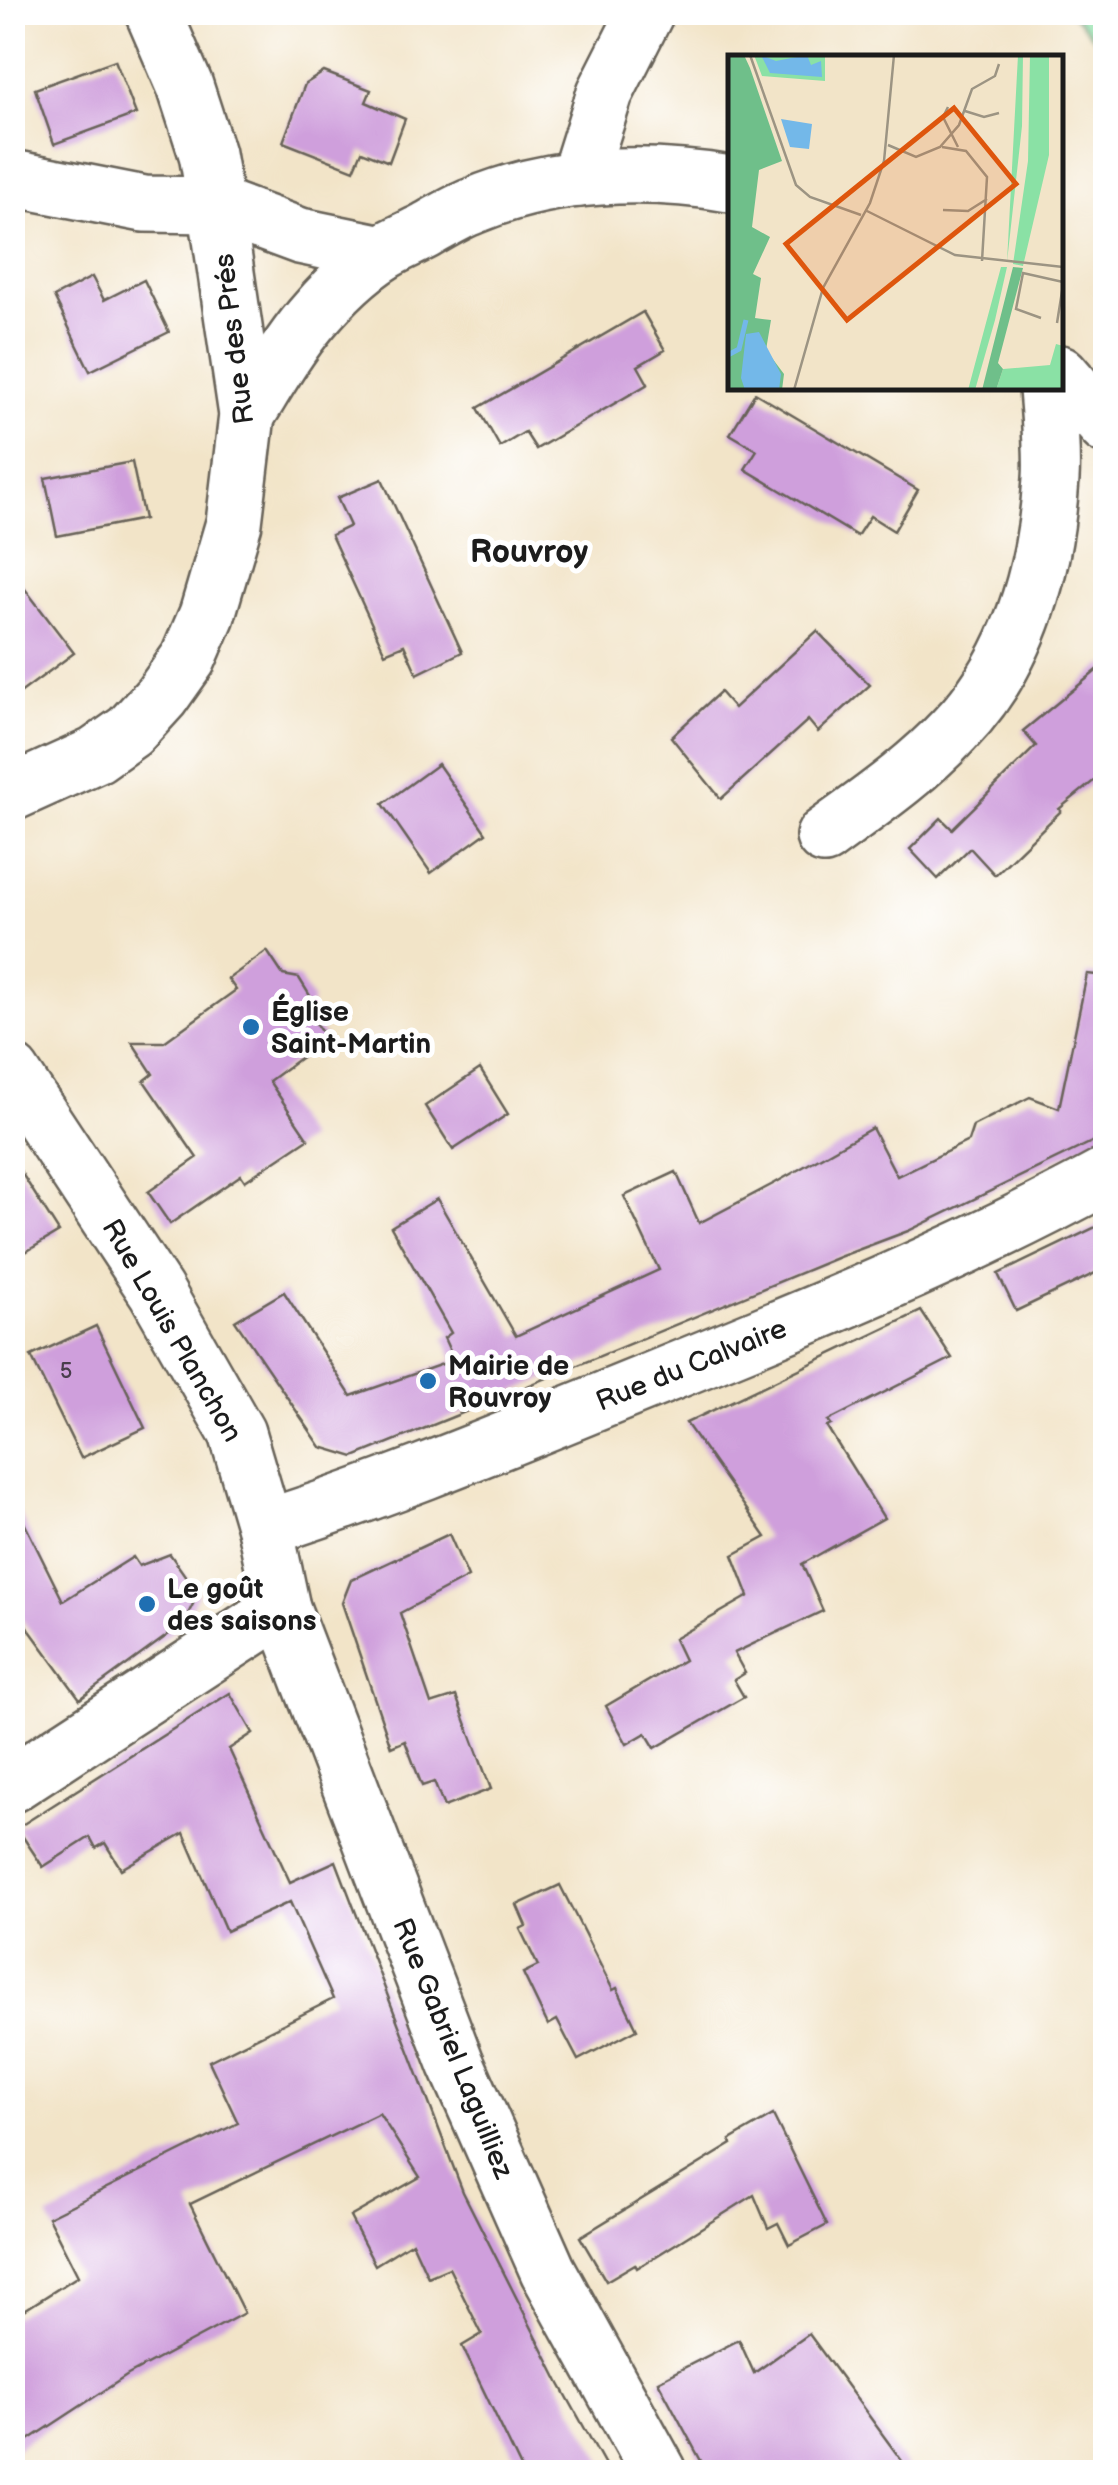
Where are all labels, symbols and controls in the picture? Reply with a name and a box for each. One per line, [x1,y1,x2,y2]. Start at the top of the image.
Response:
inset map [728,55,1063,390]
street label: Rue des Prés [208,252,261,426]
district label: Rouvroy [470,533,588,572]
place label: Église Saint-Martin [271,993,431,1061]
marker: Église Saint-Martin [240,1016,262,1038]
street label: Rue Louis Planchon [95,1214,249,1448]
street label: Rue du Calvaire [591,1312,792,1419]
place label: Mairie de Rouvroy [448,1350,569,1415]
house number: 5 [60,1358,72,1385]
marker: Mairie de Rouvroy [417,1370,439,1392]
place label: Le goût des saisons [167,1573,317,1638]
marker: Le goût des saisons [136,1593,158,1615]
street label: Rue Gabriel Laguilliez [385,1914,520,2184]

